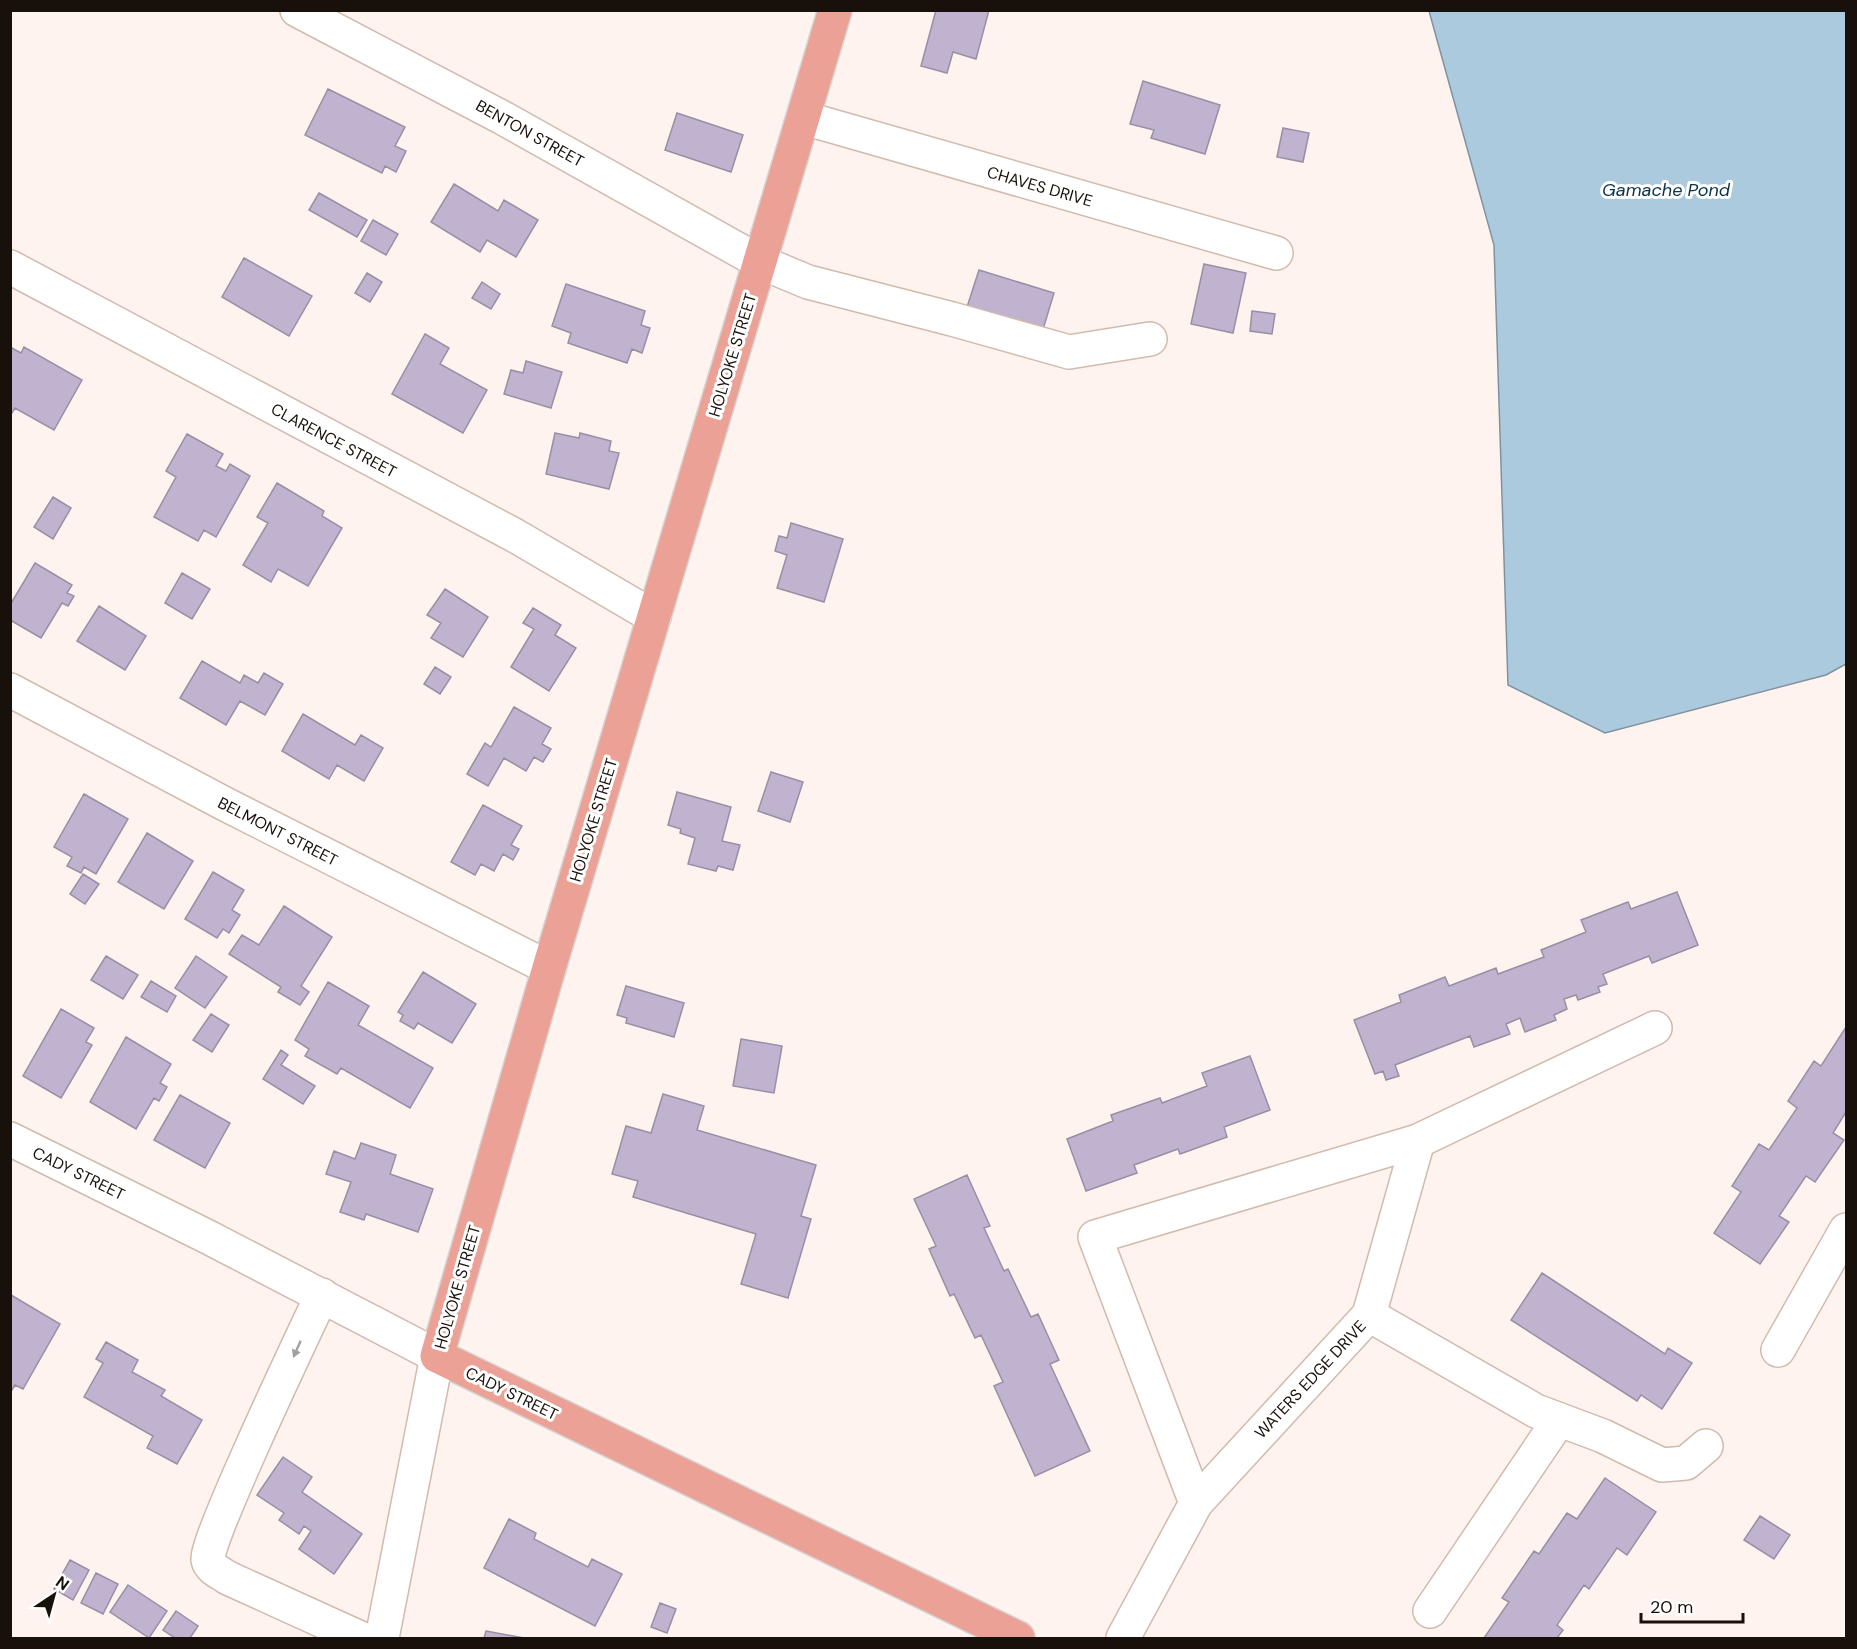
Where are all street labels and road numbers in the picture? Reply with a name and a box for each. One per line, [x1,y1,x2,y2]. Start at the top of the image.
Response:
street label: BENTON STREET [472,95,588,172]
street label: CHAVES DRIVE [985,161,1095,212]
street label: HOLYOKE STREET [704,291,761,420]
street label: CLARENCE STREET [267,398,400,482]
street label: HOLYOKE STREET [565,756,622,885]
street label: BELMONT STREET [214,792,341,871]
street label: CADY STREET [29,1142,128,1205]
street label: HOLYOKE STREET [430,1223,485,1352]
street label: WATERS EDGE DRIVE [1250,1316,1371,1443]
street label: CADY STREET [462,1362,561,1425]

